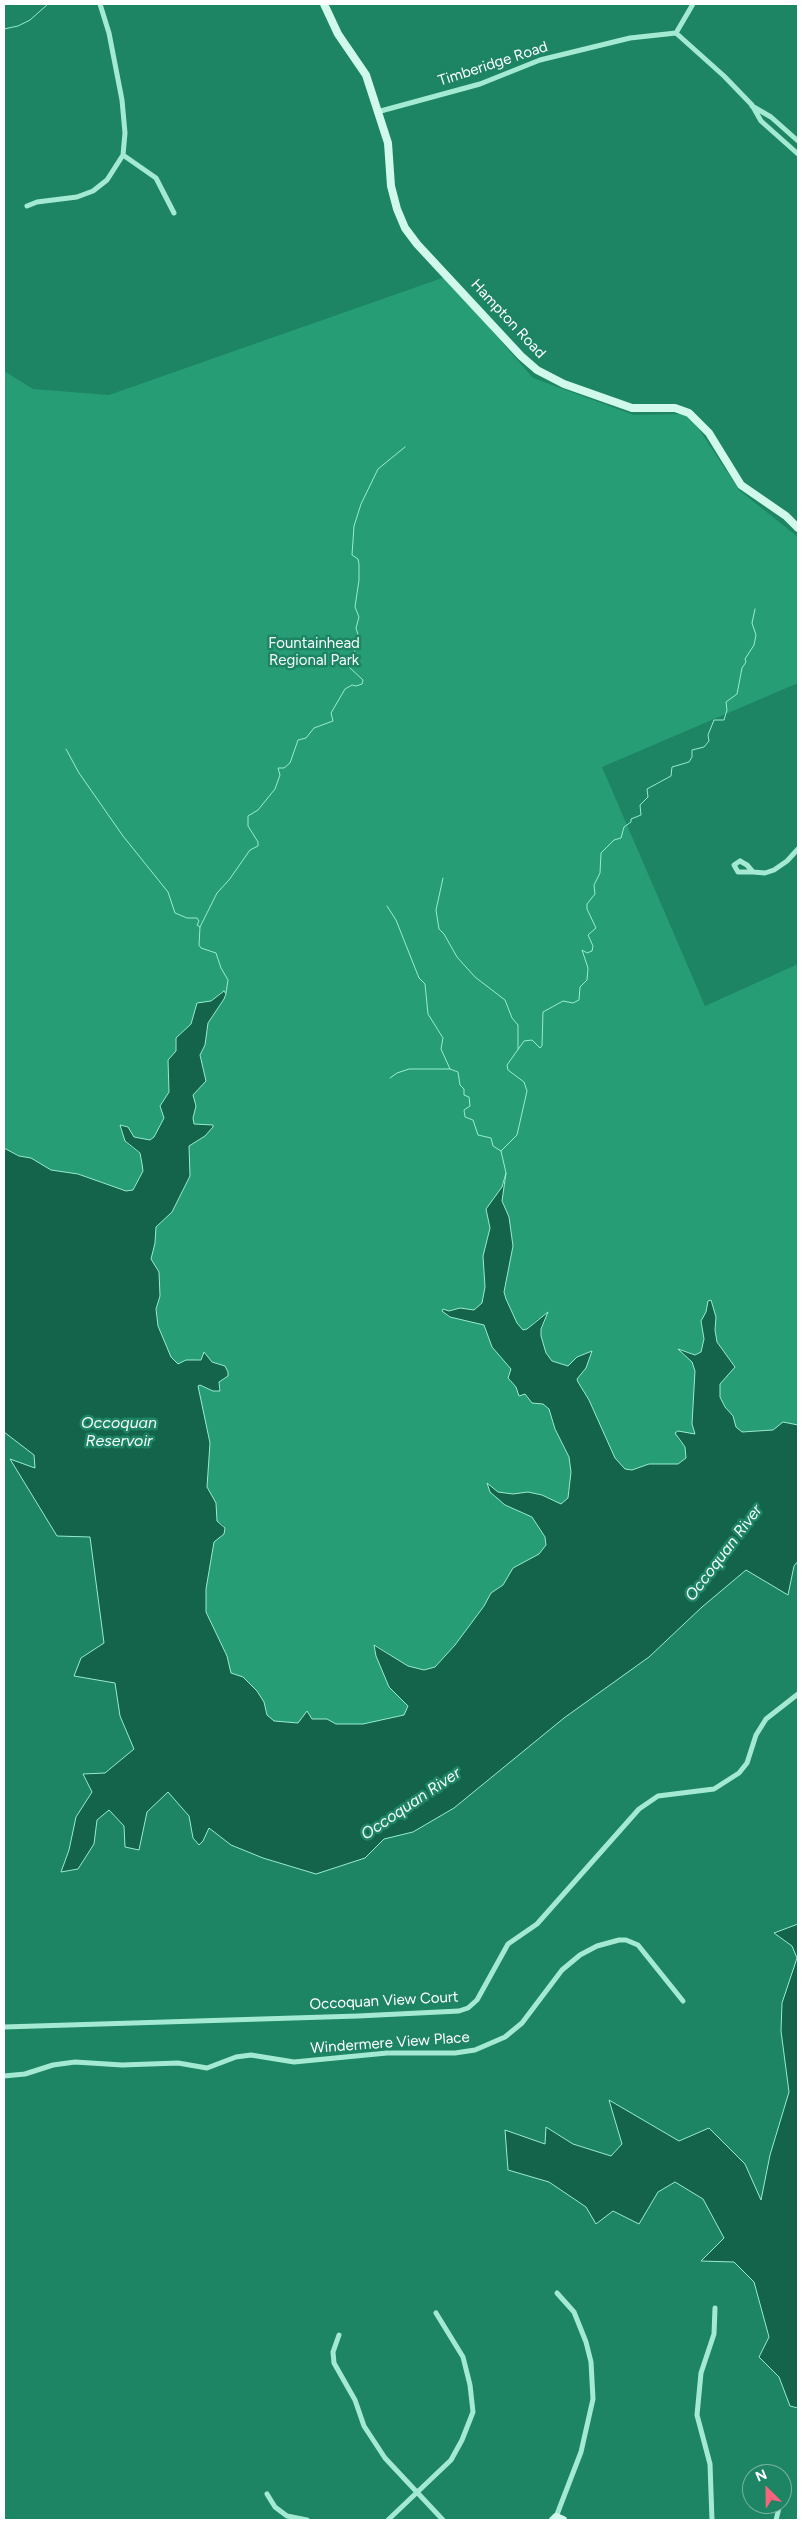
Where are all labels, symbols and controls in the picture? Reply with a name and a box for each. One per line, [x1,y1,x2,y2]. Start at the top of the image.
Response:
street label: Timberidge Road [436,38,550,90]
street label: Hampton Road [467,276,549,362]
park label: Fountainhead Regional Park [268,635,360,670]
water label: Occoquan Reservoir [81,1413,157,1451]
water label: Occoquan River [681,1501,767,1605]
water label: Occoquan River [358,1764,464,1844]
street label: Occoquan View Court [309,1988,459,2014]
street label: Windermere View Place [310,2028,470,2058]
north arrow [742,2464,792,2514]
text: N [753,2466,770,2486]

